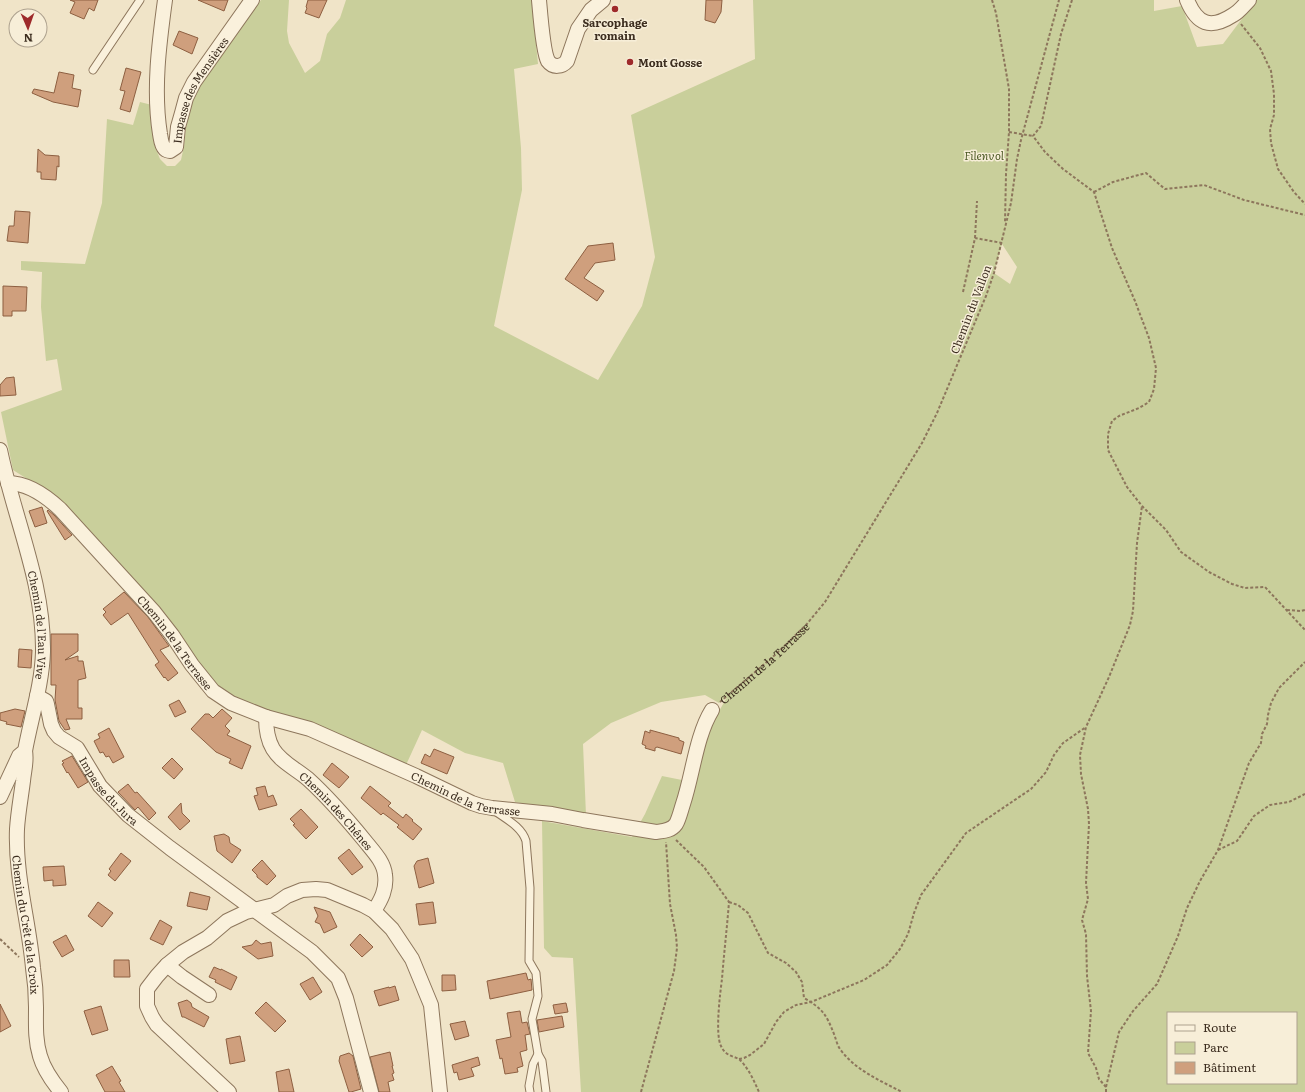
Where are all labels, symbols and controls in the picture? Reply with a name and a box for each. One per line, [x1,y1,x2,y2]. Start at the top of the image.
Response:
marker: Sarcophage romain [610,4,620,14]
north arrow [8,8,48,48]
place label: Sarcophage romain [582,14,648,43]
text: N [23,31,33,47]
street label: Impasse des Mensières [168,33,232,144]
place label: Mont Gosse [638,54,702,70]
marker: Mont Gosse [625,57,635,67]
park label: Filenvol [964,147,1005,163]
street label: Chemin du Vallon [946,262,994,356]
street label: Chemin de l'Eau Vive [25,569,51,681]
street label: Chemin de la Terrasse [134,591,217,693]
street label: Chemin de la Terrasse [716,618,813,707]
street label: Impasse du Jura [76,753,142,828]
street label: Chemin des Chênes [297,767,377,853]
street label: Chemin de la Terrasse [409,767,521,819]
street label: Chemin du Crêt de la Croix [9,855,44,996]
legend [1167,1012,1297,1084]
text: Route [1203,1018,1237,1036]
text: Parc [1203,1038,1228,1056]
text: Bâtiment [1203,1058,1256,1076]

